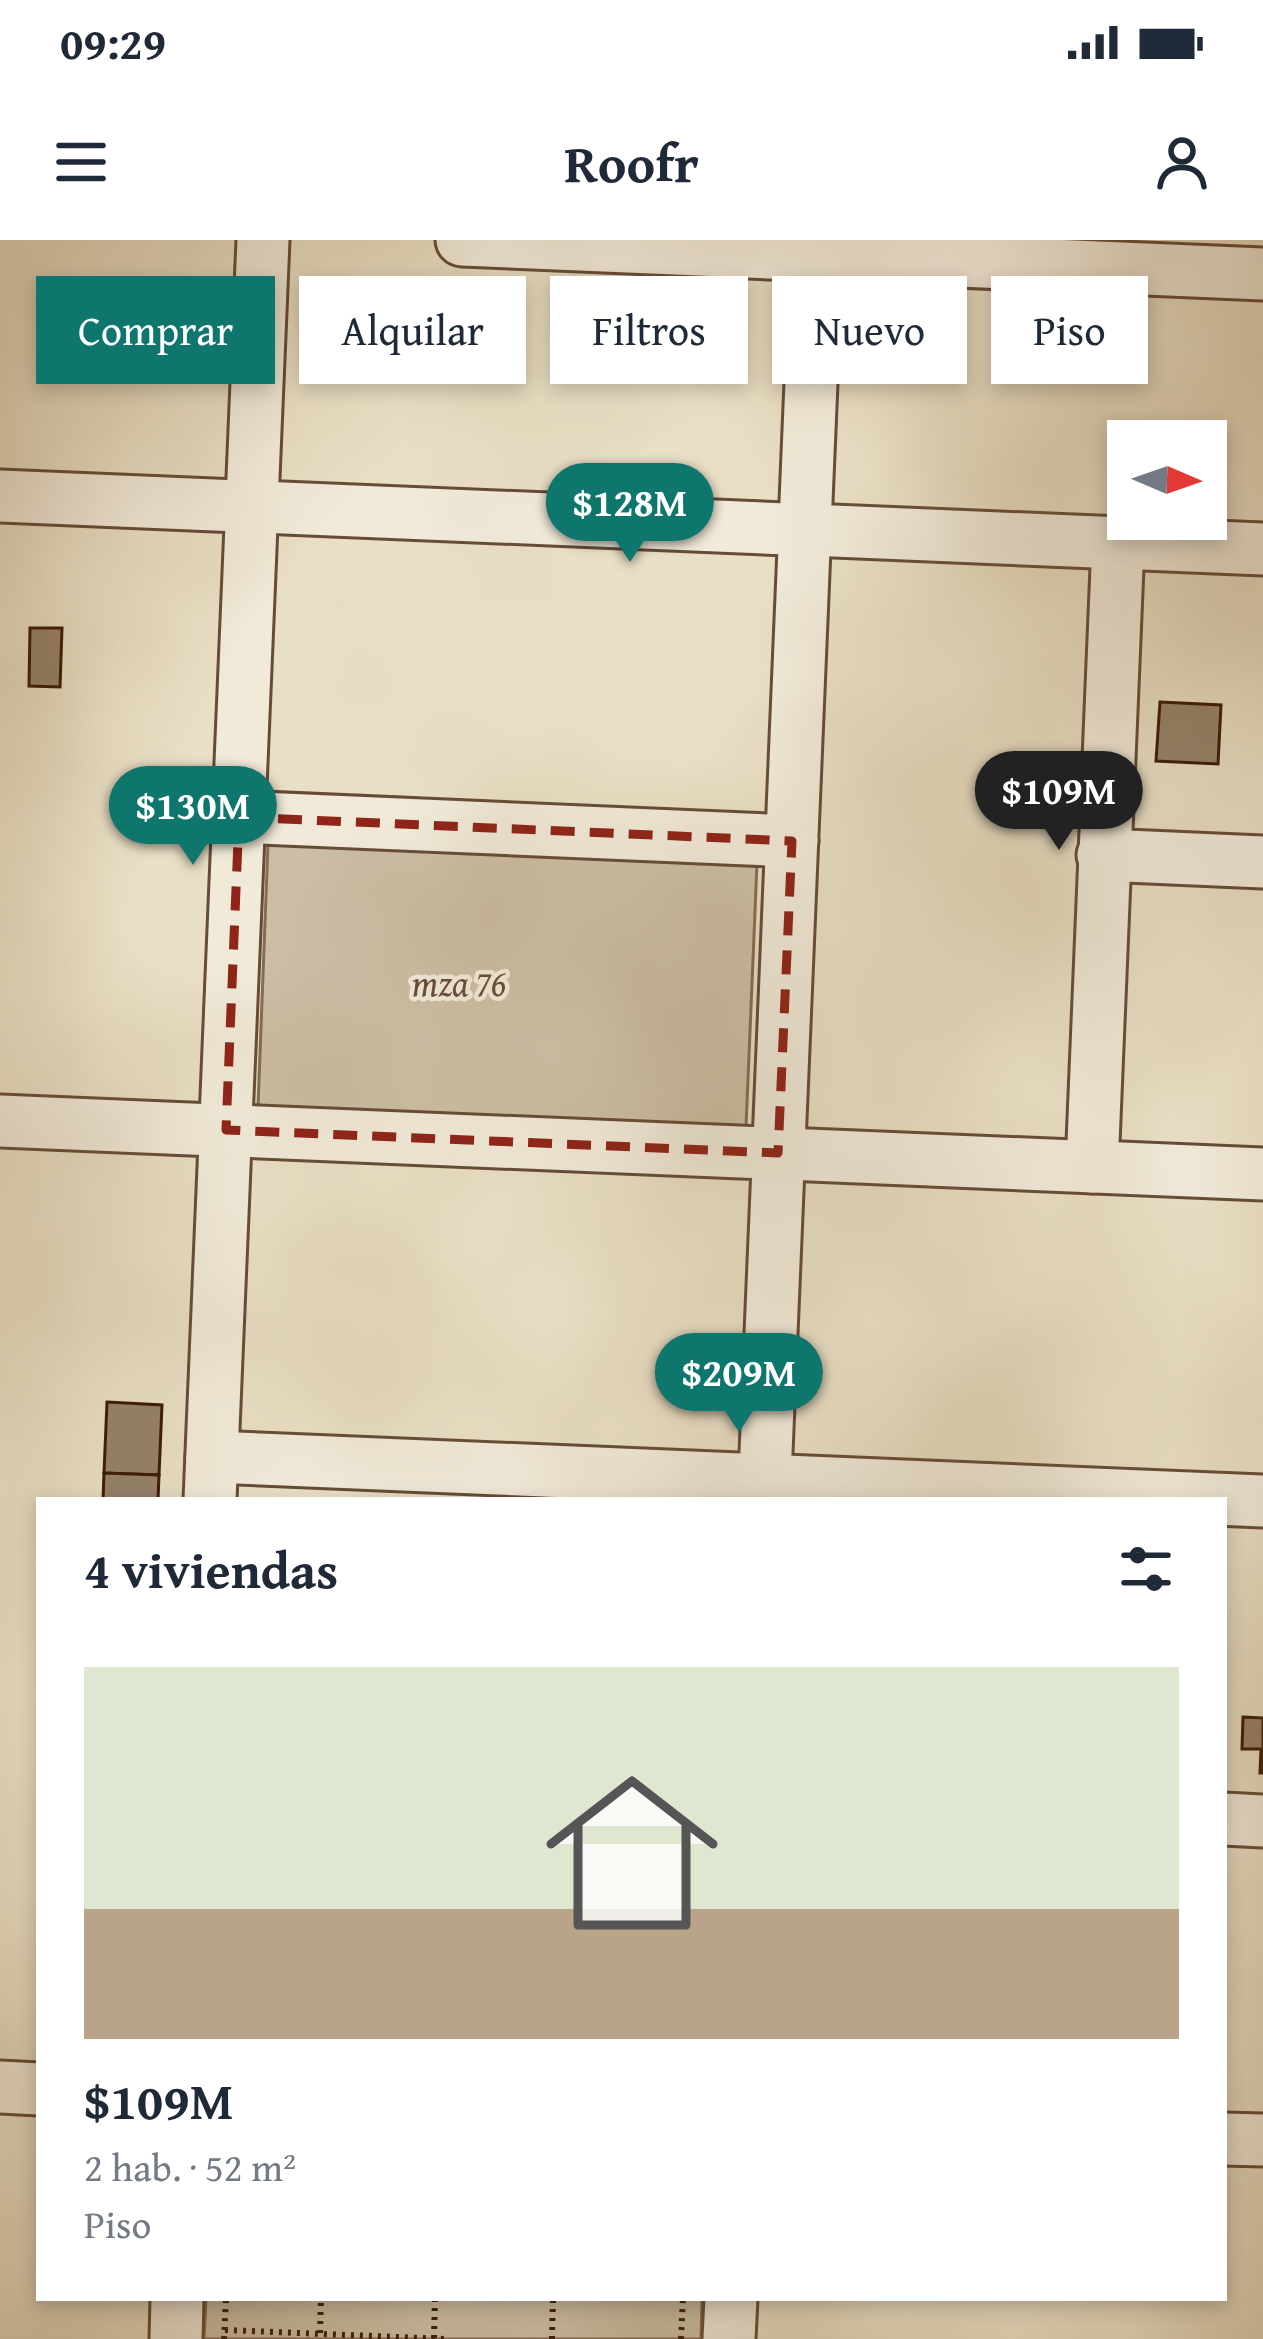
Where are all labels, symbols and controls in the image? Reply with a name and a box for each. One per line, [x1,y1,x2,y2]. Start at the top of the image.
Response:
text: 09:29 [60,10,166,75]
text: Roofr [564,123,699,202]
icon: menu [48,129,114,195]
icon: person [1149,129,1215,195]
chip: Comprar [36,276,275,384]
chip: Alquilar [299,276,526,384]
chip: Filtros [550,276,748,384]
chip: Nuevo [772,276,967,384]
chip: Piso [991,276,1148,384]
north arrow [1107,420,1227,540]
map controls [1107,420,1227,540]
pin: $128M [546,463,714,565]
text: $128M [573,473,687,530]
pin: $109M [975,751,1143,853]
text: $109M [1002,761,1116,818]
pin: $130M [109,766,277,868]
text: $130M [136,776,250,833]
park label: mza 76 [412,956,506,1009]
pin: $209M [655,1333,823,1435]
text: $209M [682,1343,796,1400]
text: 4 viviendas [84,1532,338,1607]
icon: filters [1113,1536,1179,1602]
icon: home [524,1745,740,1961]
text: $109M [84,2063,234,2138]
text: 2 hab. · 52 m² [84,2138,296,2195]
text: Piso [84,2195,151,2252]

